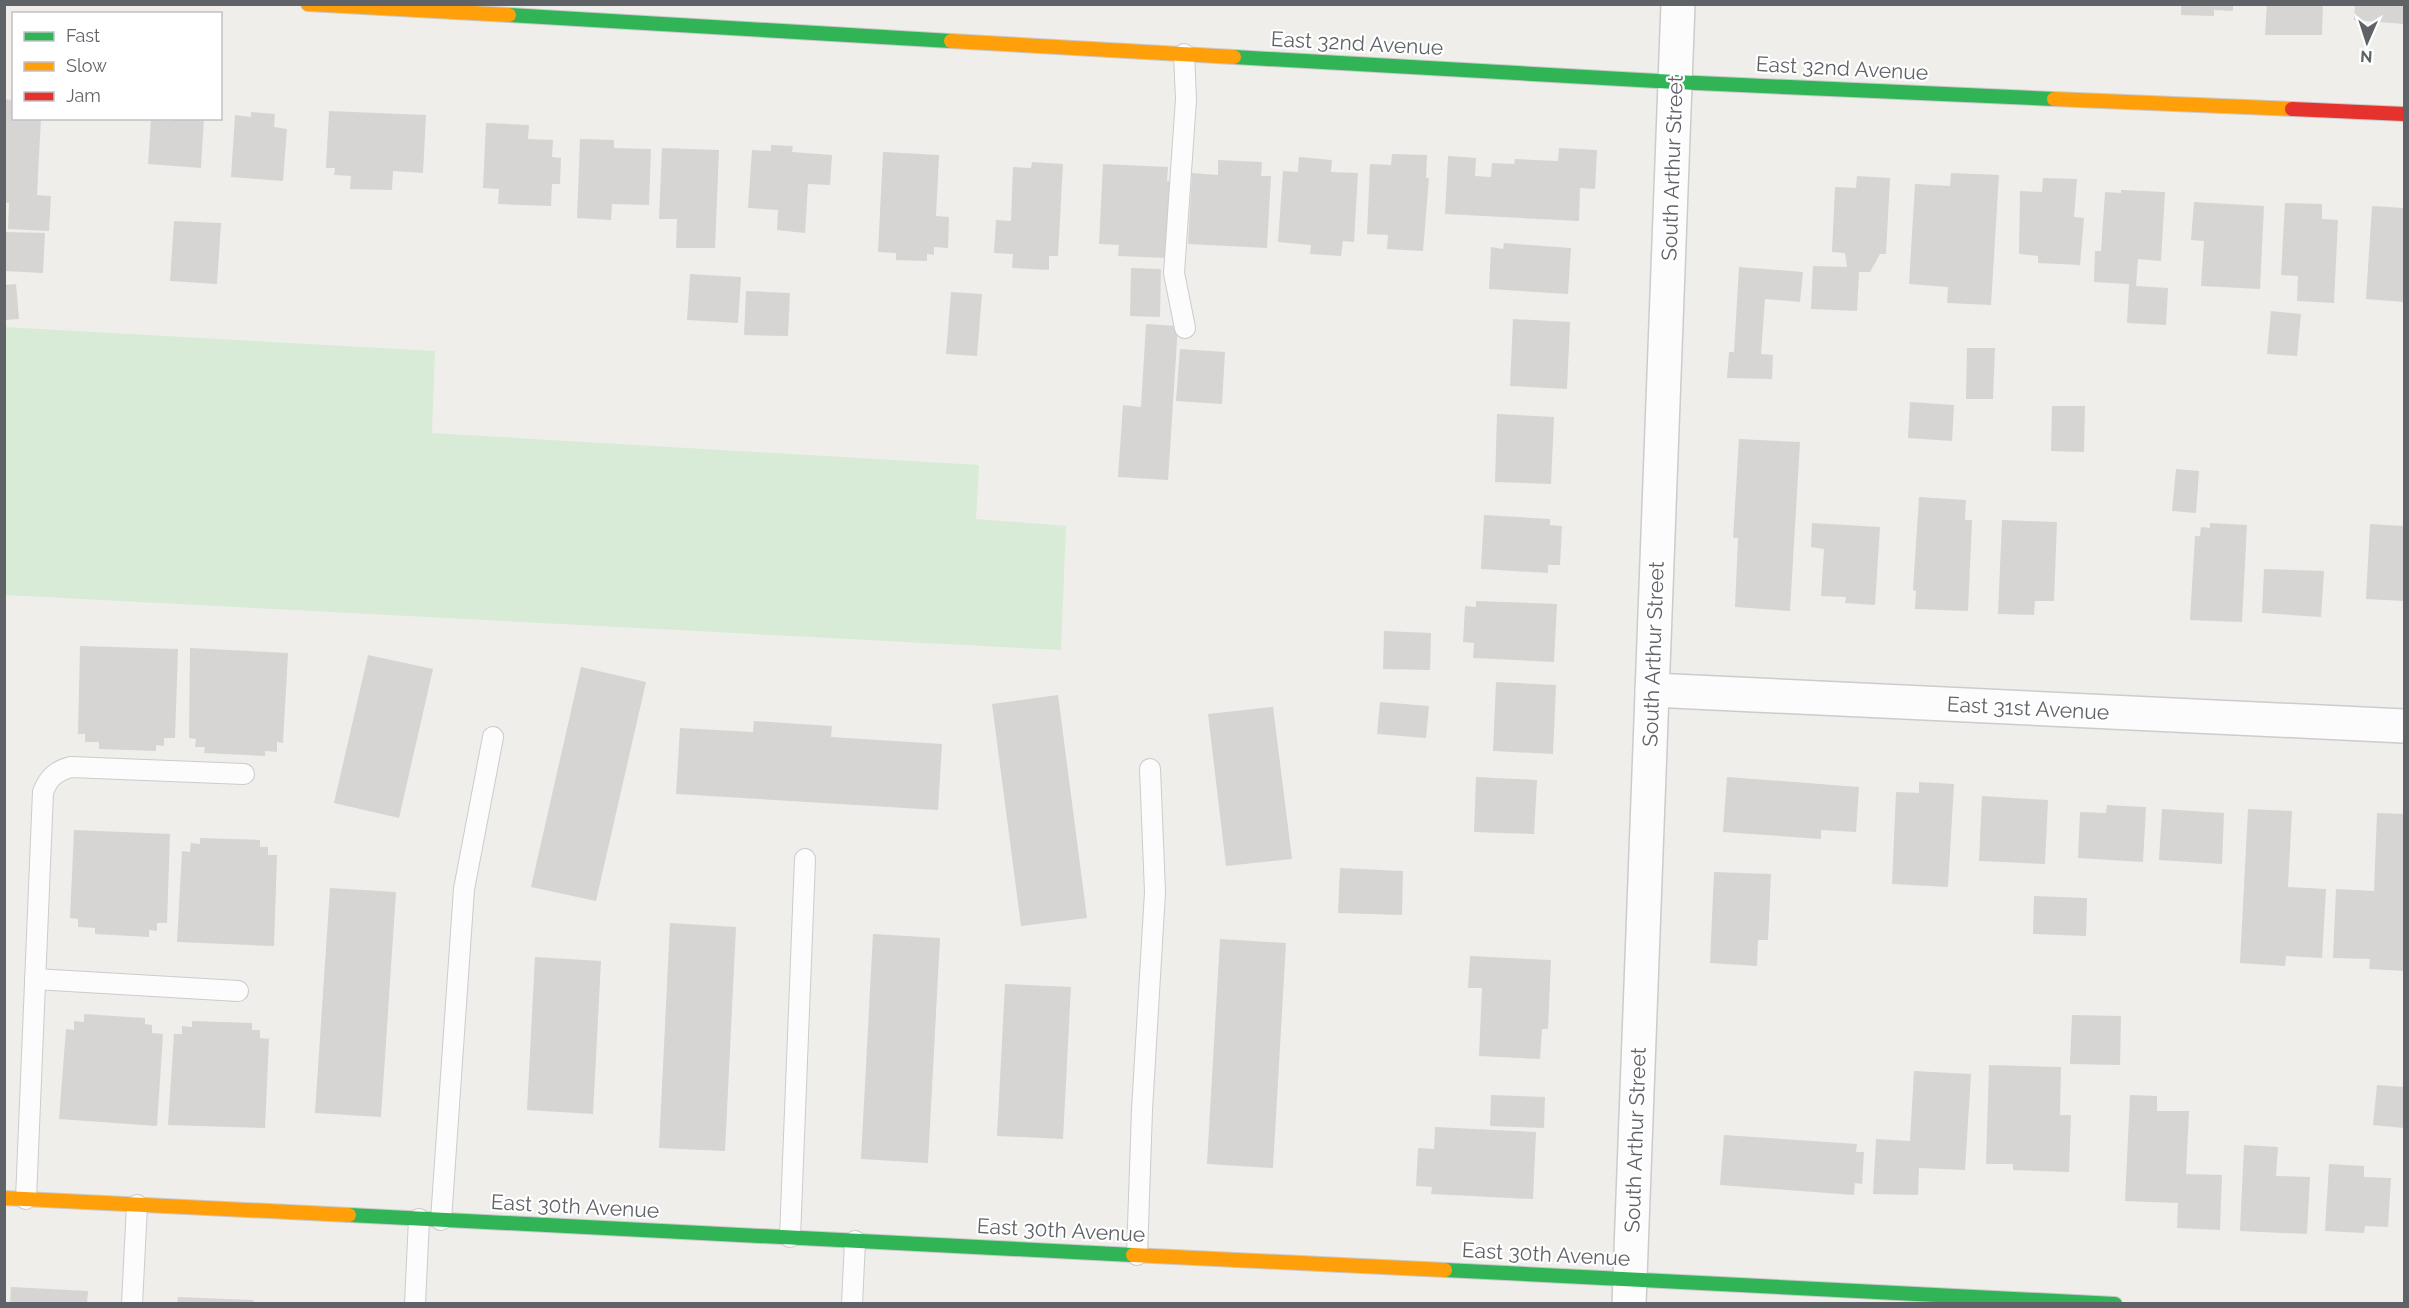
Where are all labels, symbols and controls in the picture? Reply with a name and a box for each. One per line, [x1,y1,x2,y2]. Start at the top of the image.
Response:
legend [12,12,222,120]
north arrow [2337,12,2397,72]
text: Fast [66,25,100,46]
street label: East 32nd Avenue [1270,26,1444,60]
text: N [2360,47,2373,66]
street label: East 32nd Avenue [1755,51,1929,85]
text: Slow [66,55,107,76]
street label: South Arthur Street [1656,75,1688,261]
text: Jam [66,85,101,106]
street label: South Arthur Street [1637,561,1669,747]
street label: East 31st Avenue [1946,691,2110,725]
street label: South Arthur Street [1619,1047,1651,1233]
street label: East 30th Avenue [490,1189,660,1223]
street label: East 30th Avenue [976,1213,1146,1247]
street label: East 30th Avenue [1461,1237,1631,1271]

